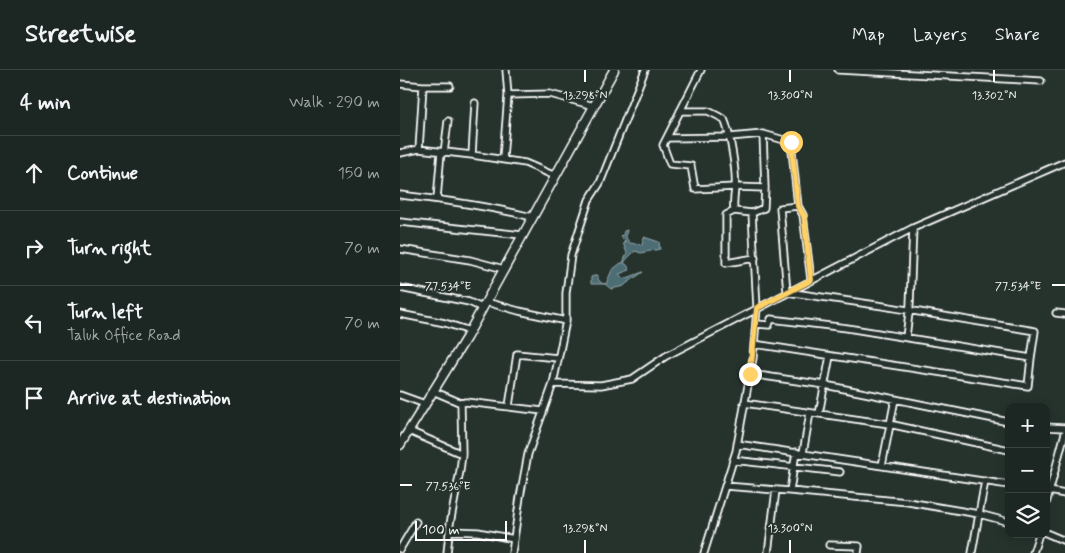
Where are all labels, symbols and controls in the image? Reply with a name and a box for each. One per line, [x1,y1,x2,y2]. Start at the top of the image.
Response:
text: Streetwise [25,19,136,50]
text: Map [852,23,885,47]
text: Layers [913,23,967,47]
text: Share [995,23,1040,47]
text: 13.298°N [563,88,607,104]
text: 13.300°N [768,88,812,104]
text: 13.302°N [972,88,1016,104]
text: 4 min [20,89,71,117]
text: Walk · 290 m [289,92,380,113]
route start [780,131,803,154]
icon: ahead [20,159,48,187]
text: Continue [67,161,138,186]
text: 150 m [338,163,380,184]
icon: right [20,234,48,262]
text: Turn right [67,236,151,261]
text: 70 m [344,238,380,259]
text: 77.534°E [425,279,471,295]
text: 77.534°E [995,279,1041,295]
text: Turn left [67,300,143,325]
icon: left [20,309,48,337]
text: 70 m [344,313,380,334]
text: Taluk Office Road [67,325,181,346]
route end [739,363,762,386]
icon: arrive [20,384,48,412]
text: Arrive at destination [67,386,231,411]
map controls [1005,403,1050,538]
button: + [1005,403,1050,448]
button: − [1005,448,1050,493]
text: 77.536°E [425,479,471,495]
button: layers [1005,493,1050,538]
scale bar [415,518,508,541]
text: 100 m [422,521,460,539]
text: 13.298°N [563,521,607,537]
text: 13.300°N [768,521,812,537]

